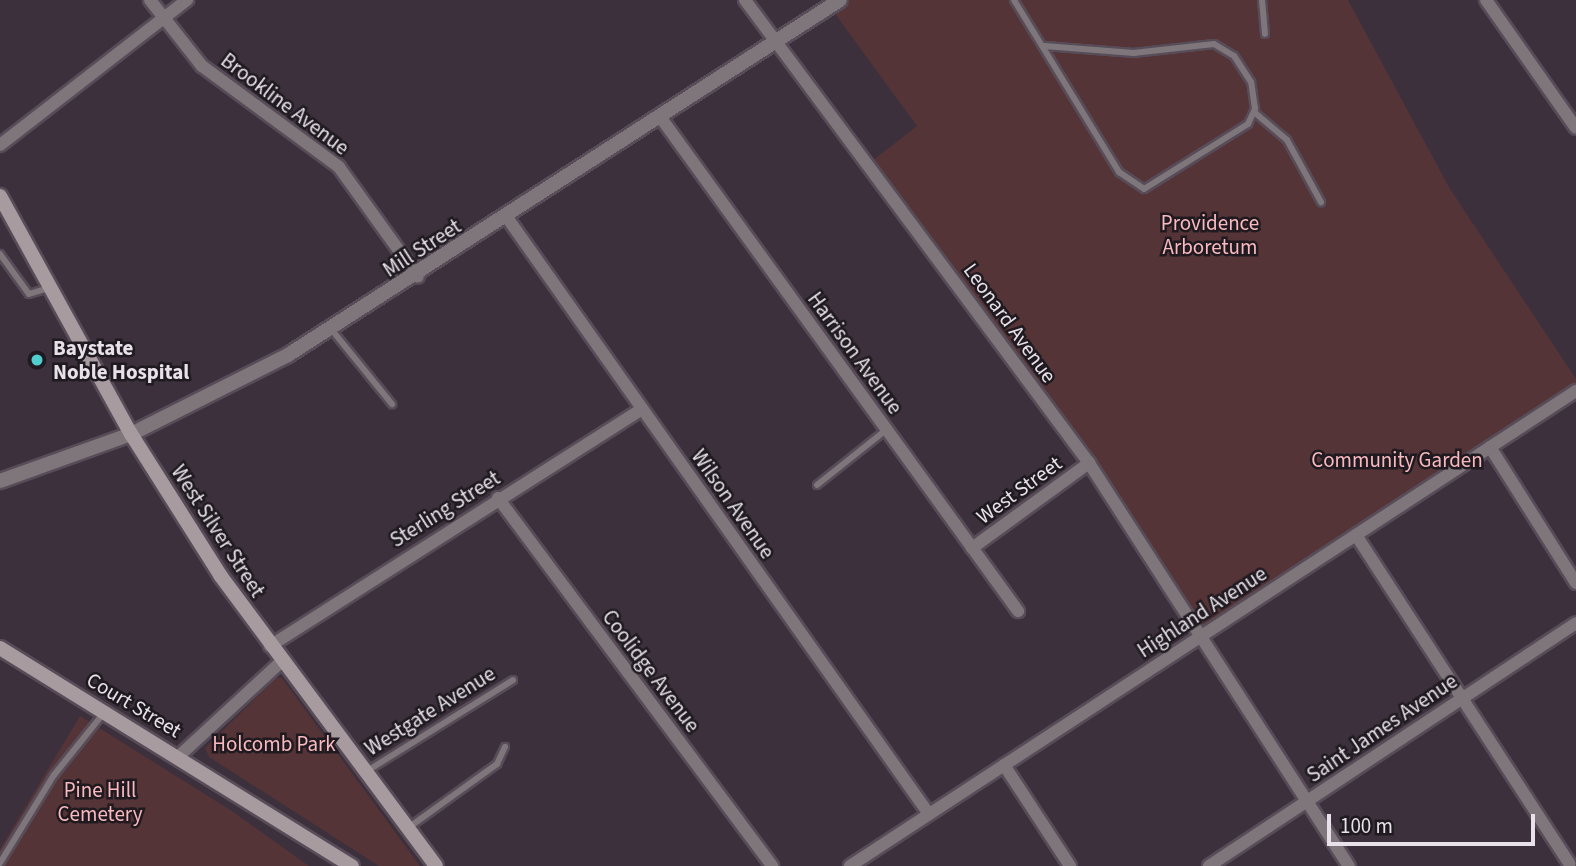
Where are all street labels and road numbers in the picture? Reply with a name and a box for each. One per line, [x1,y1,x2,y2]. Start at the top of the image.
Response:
street label: Brookline Avenue [216,48,354,160]
street label: Mill Street [378,213,466,283]
street label: Leonard Avenue [958,258,1062,388]
street label: Harrison Avenue [802,287,908,419]
street label: Wilson Avenue [686,445,780,563]
street label: West Street [971,451,1067,529]
street label: West Silver Street [166,460,270,602]
street label: Sterling Street [385,465,505,553]
street label: Highland Avenue [1133,561,1271,663]
street label: Coolidge Avenue [597,605,705,737]
street label: Westgate Avenue [360,661,500,761]
street label: Court Street [82,667,186,743]
street label: Saint James Avenue [1302,668,1462,788]

